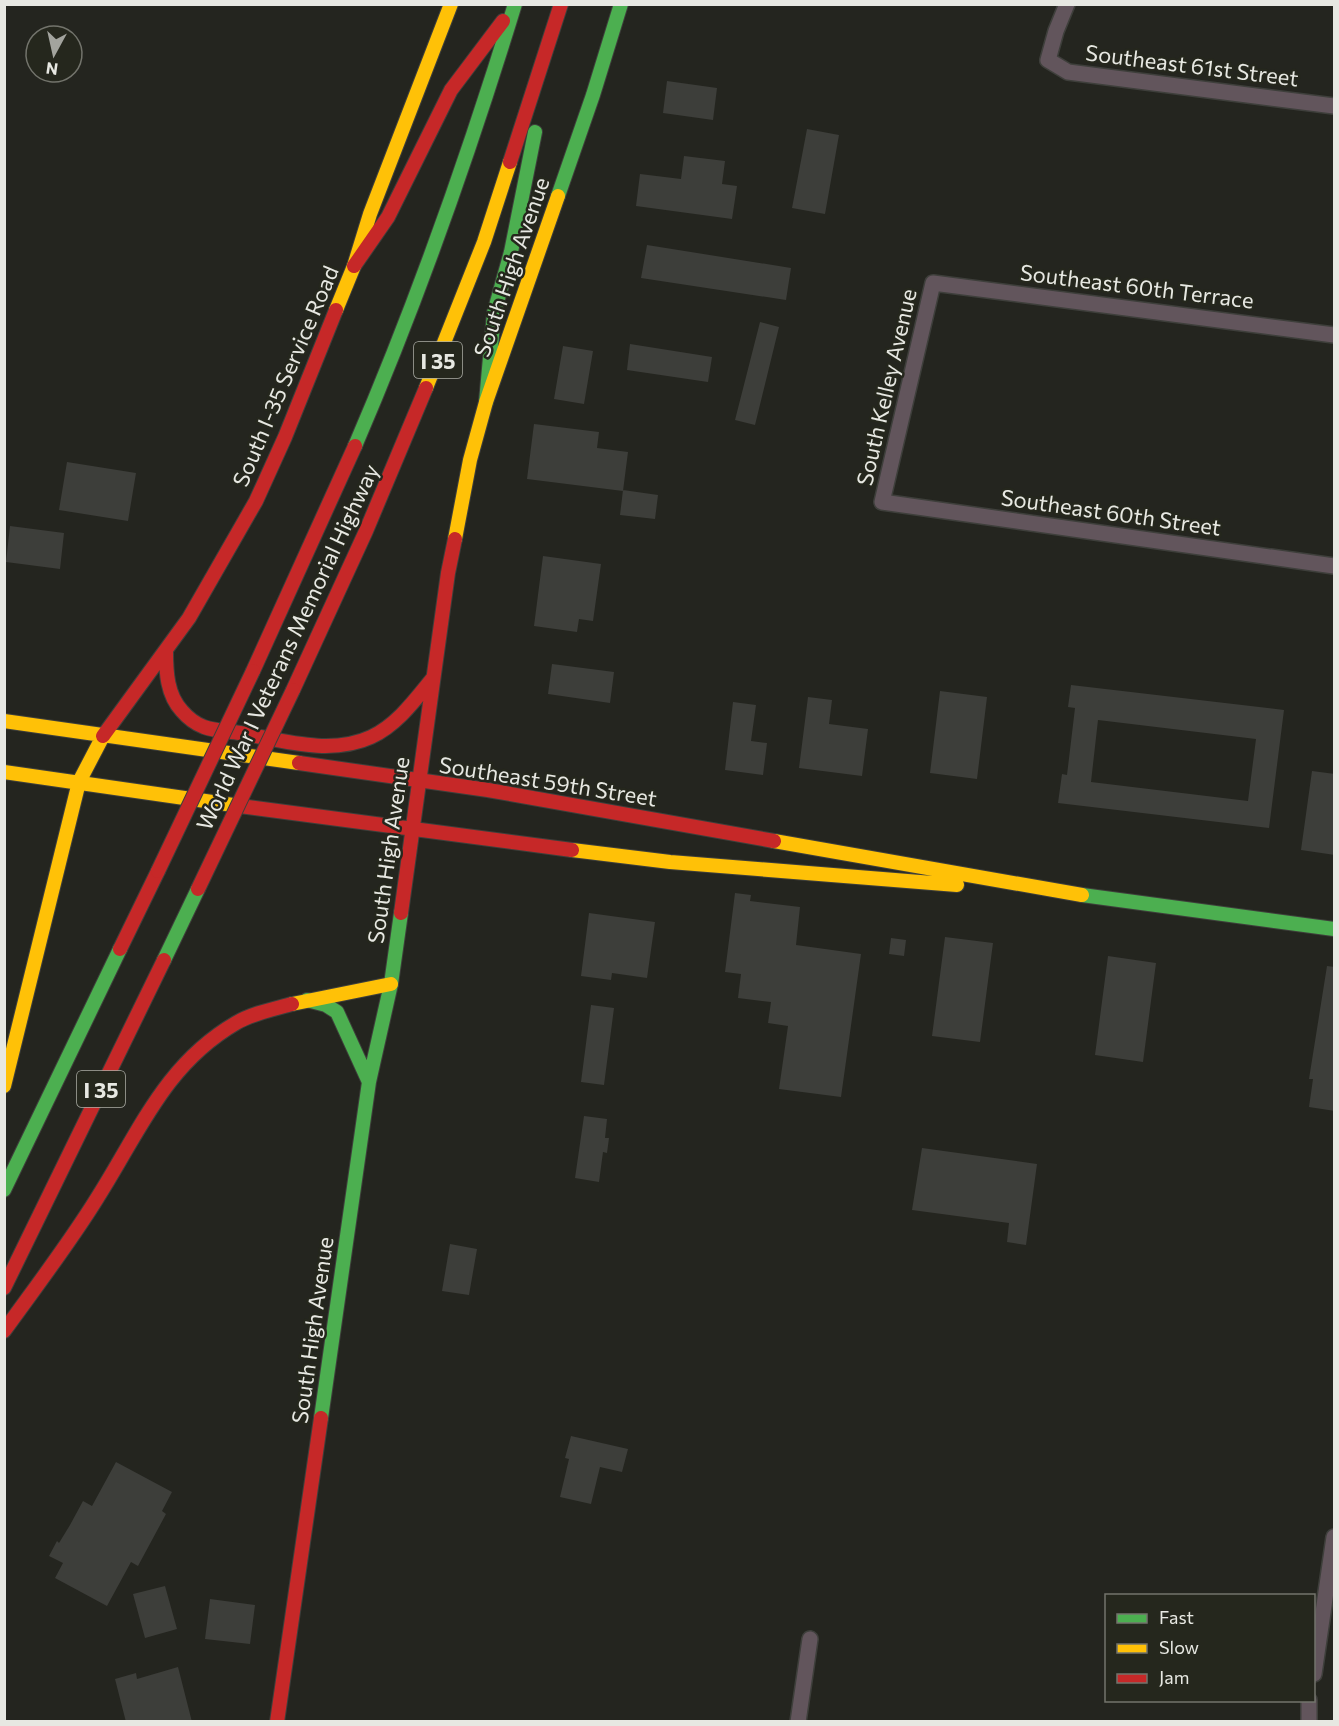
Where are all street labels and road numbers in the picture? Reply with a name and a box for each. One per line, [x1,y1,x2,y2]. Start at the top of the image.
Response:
street label: Southeast 61st Street [1084,39,1300,91]
street label: South High Avenue [468,174,554,360]
street label: Southeast 60th Terrace [1019,258,1255,314]
street label: South I-35 Service Road [226,261,344,491]
street label: South Kelley Avenue [850,286,922,488]
road number: I 35 [414,342,462,378]
street label: World War I Veterans Memorial Highway [190,460,384,834]
street label: Southeast 60th Street [999,483,1223,541]
street label: Southeast 59th Street [437,750,659,812]
street label: South High Avenue [362,755,414,945]
road number: I 35 [77,1071,125,1107]
street label: South High Avenue [286,1235,338,1425]

